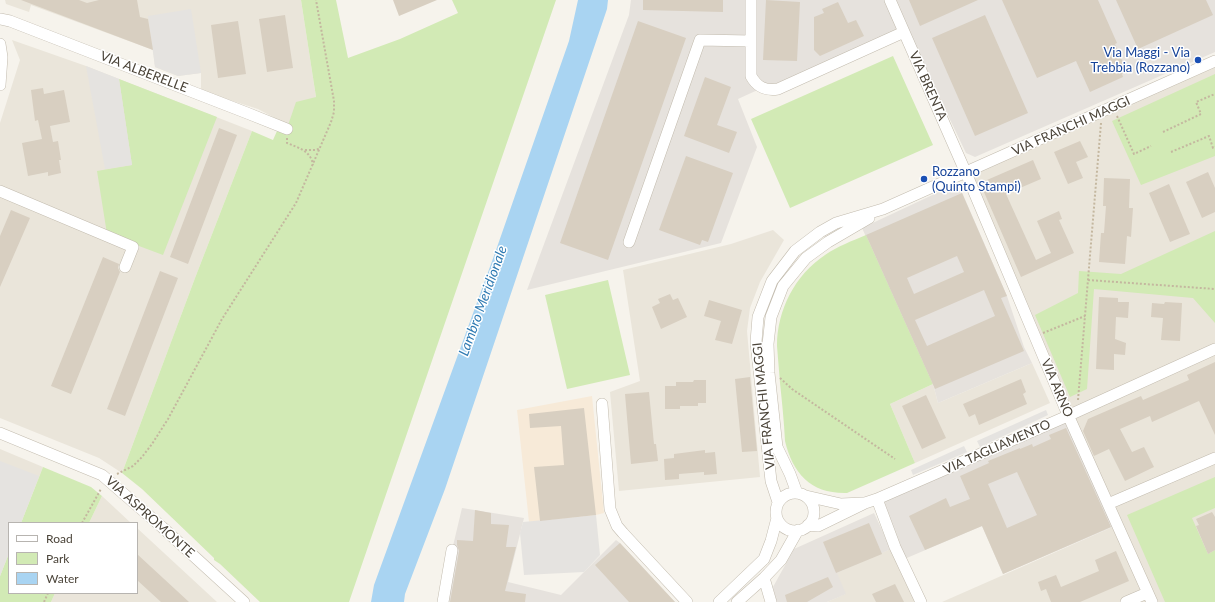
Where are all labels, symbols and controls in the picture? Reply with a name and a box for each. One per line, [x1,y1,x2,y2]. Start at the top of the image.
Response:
place label: Via Maggi - Via Trebbia (Rozzano) [1091,45,1190,76]
street label: VIA ALBERELLE [98,48,190,96]
street label: VIA BRENTA [906,49,950,123]
marker: Via Maggi - Via Trebbia (Rozzano) [1193,55,1203,65]
street label: VIA FRANCHI MAGGI [1010,93,1132,159]
place label: Rozzano (Quinto Stampi) [932,164,1021,195]
marker: Rozzano (Quinto Stampi) [919,174,929,184]
water label: Lambro Meridionale [455,244,511,358]
street label: VIA FRANCHI MAGGI [750,342,778,470]
street label: VIA ARNO [1038,356,1076,420]
street label: VIA TAGLIAMENTO [941,416,1053,478]
street label: VIA ASPROMONTE [102,473,198,561]
legend [8,522,138,594]
text: Road [46,531,73,546]
text: Park [46,551,69,566]
text: Water [46,571,79,586]

